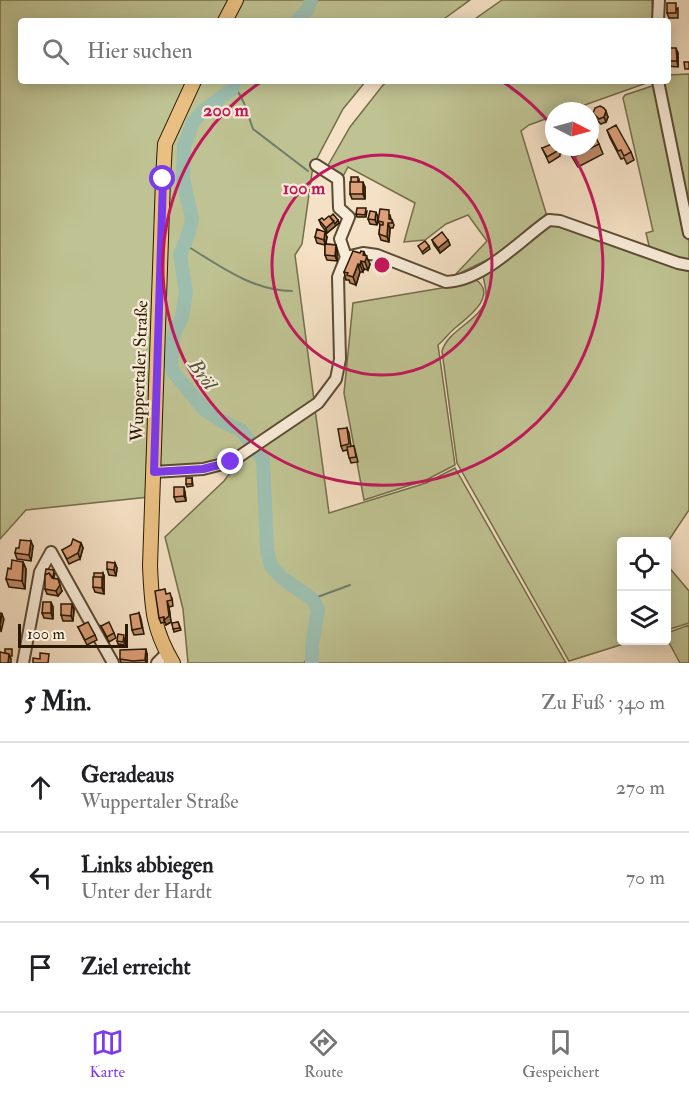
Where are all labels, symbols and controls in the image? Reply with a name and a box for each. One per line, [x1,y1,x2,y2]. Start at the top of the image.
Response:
search box [18,18,671,84]
icon: search [39,35,72,68]
text: Hier suchen [87,37,193,65]
text: 200 m [203,99,250,122]
north arrow [545,102,599,156]
route start [149,165,175,191]
text: 100 m [283,177,326,200]
centre of rings [372,255,392,275]
street label: Wuppertaler Straße [125,299,153,443]
water label: Bröl [182,353,224,397]
route end [217,448,243,474]
map controls [617,537,671,645]
button: locate [617,537,671,591]
button: layers [617,591,671,645]
scale bar [18,621,128,648]
text: 100 m [27,624,65,644]
text: 5 Min. [24,686,91,718]
text: Zu Fuß · 340 m [542,690,665,715]
text: Geradeaus [81,761,174,789]
icon: ahead [24,771,57,804]
text: 270 m [616,775,665,800]
text: Wuppertaler Straße [81,789,239,814]
text: Links abbiegen [81,851,214,879]
icon: left [24,861,57,894]
text: 70 m [626,865,665,890]
text: Unter der Hardt [81,879,212,904]
icon: arrive [24,951,57,984]
text: Ziel erreicht [81,953,191,981]
tab: Karte [90,1026,125,1082]
tab: Route [304,1026,343,1082]
tab: Gespeichert [522,1026,599,1082]

